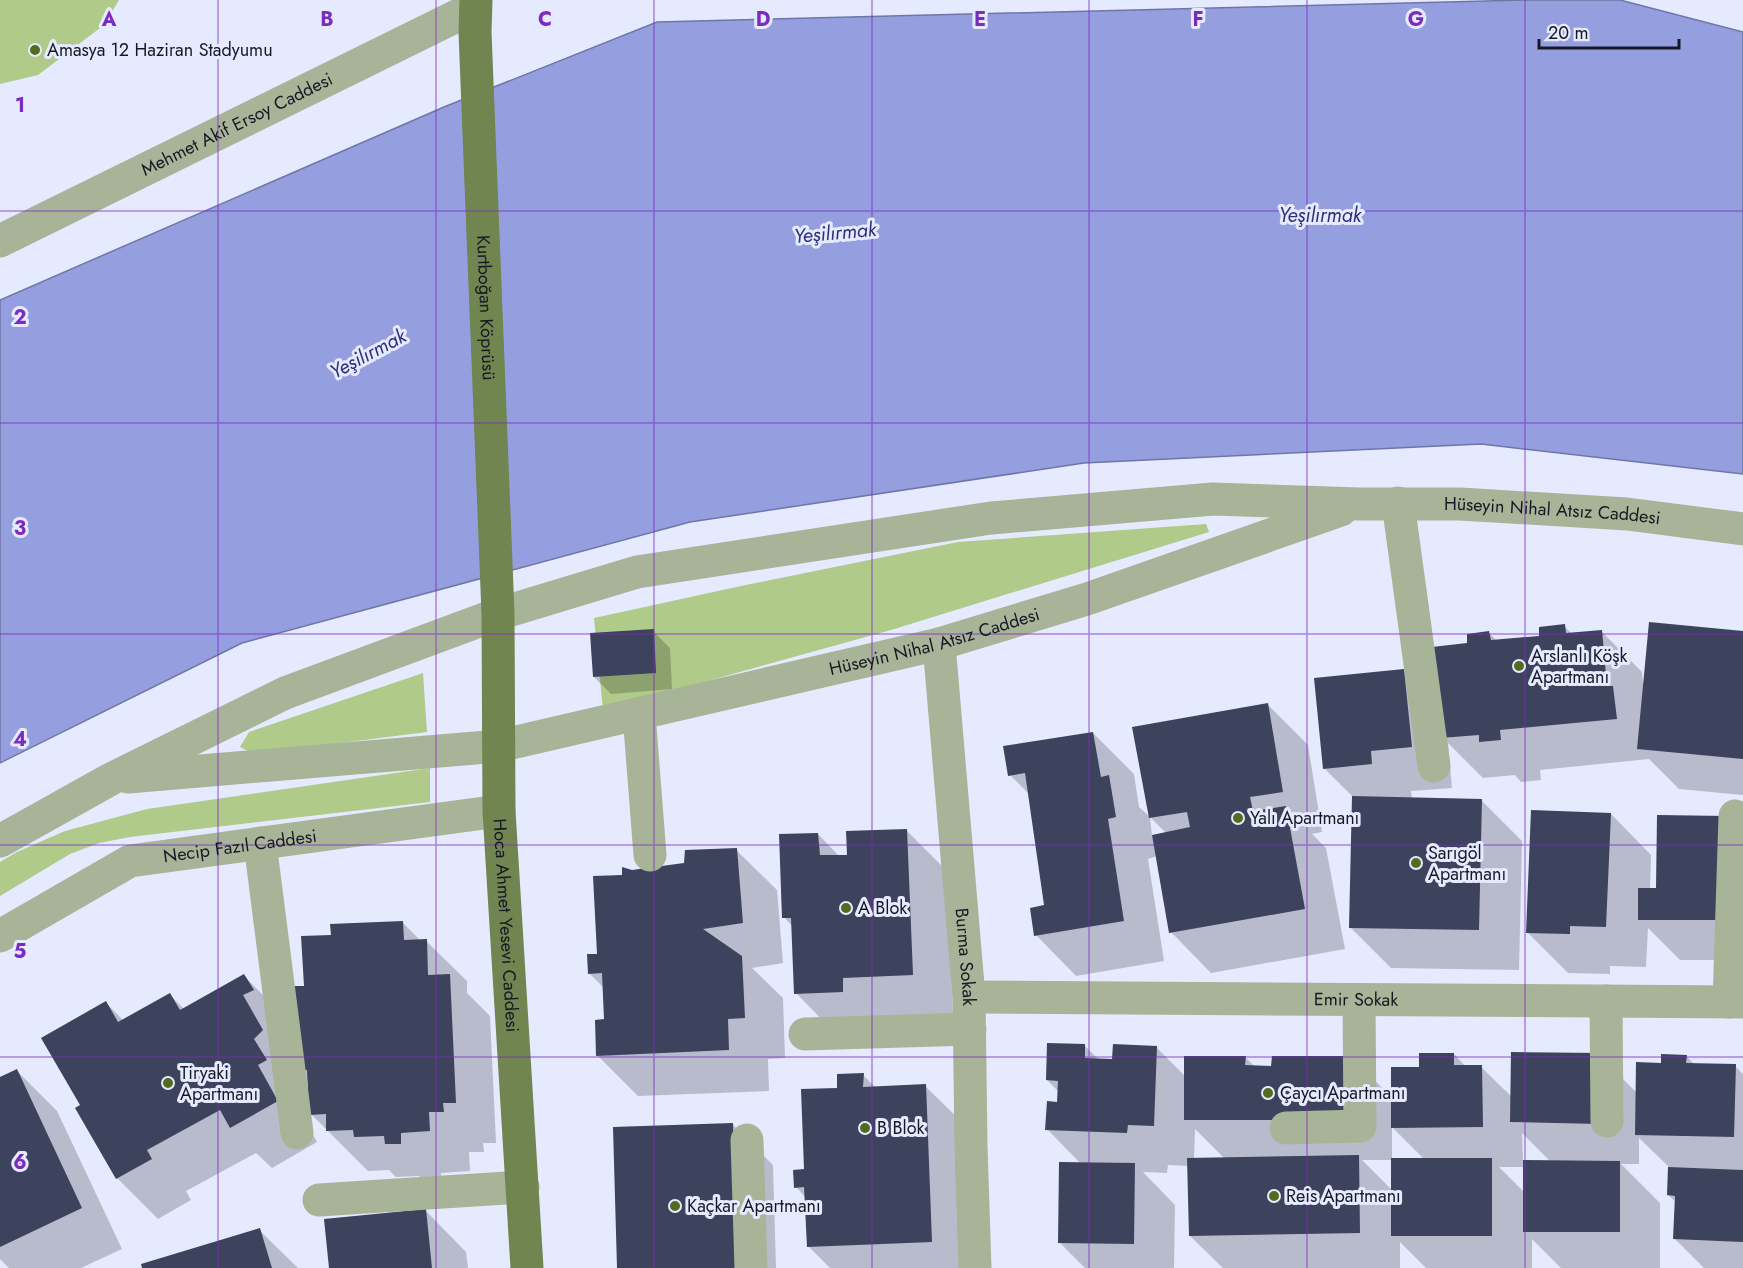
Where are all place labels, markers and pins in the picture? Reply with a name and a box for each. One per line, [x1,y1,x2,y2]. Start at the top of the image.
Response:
place label: Amasya 12 Haziran Stadyumu [47,37,273,63]
marker: Amasya 12 Haziran Stadyumu [28,43,42,57]
place label: Arslanlı Köşk Apartmanı [1531,643,1627,690]
marker: Arslanlı Köşk Apartmanı [1512,659,1526,673]
place label: Yalı Apartmanı [1250,805,1359,831]
marker: Yalı Apartmanı [1231,811,1245,825]
place label: Sarıgöl Apartmanı [1428,840,1506,887]
marker: Sarıgöl Apartmanı [1409,856,1423,870]
place label: A Blok [858,895,907,921]
marker: A Blok [839,901,853,915]
place label: Tiryaki Apartmanı [180,1060,258,1107]
marker: Tiryaki Apartmanı [161,1076,175,1090]
place label: Çaycı Apartmanı [1280,1080,1405,1106]
marker: Çaycı Apartmanı [1261,1086,1275,1100]
place label: B Blok [877,1115,924,1141]
marker: B Blok [858,1121,872,1135]
place label: Reis Apartmanı [1286,1183,1401,1209]
marker: Reis Apartmanı [1267,1189,1281,1203]
place label: Kaçkar Apartmanı [687,1193,821,1219]
marker: Kaçkar Apartmanı [668,1199,682,1213]

